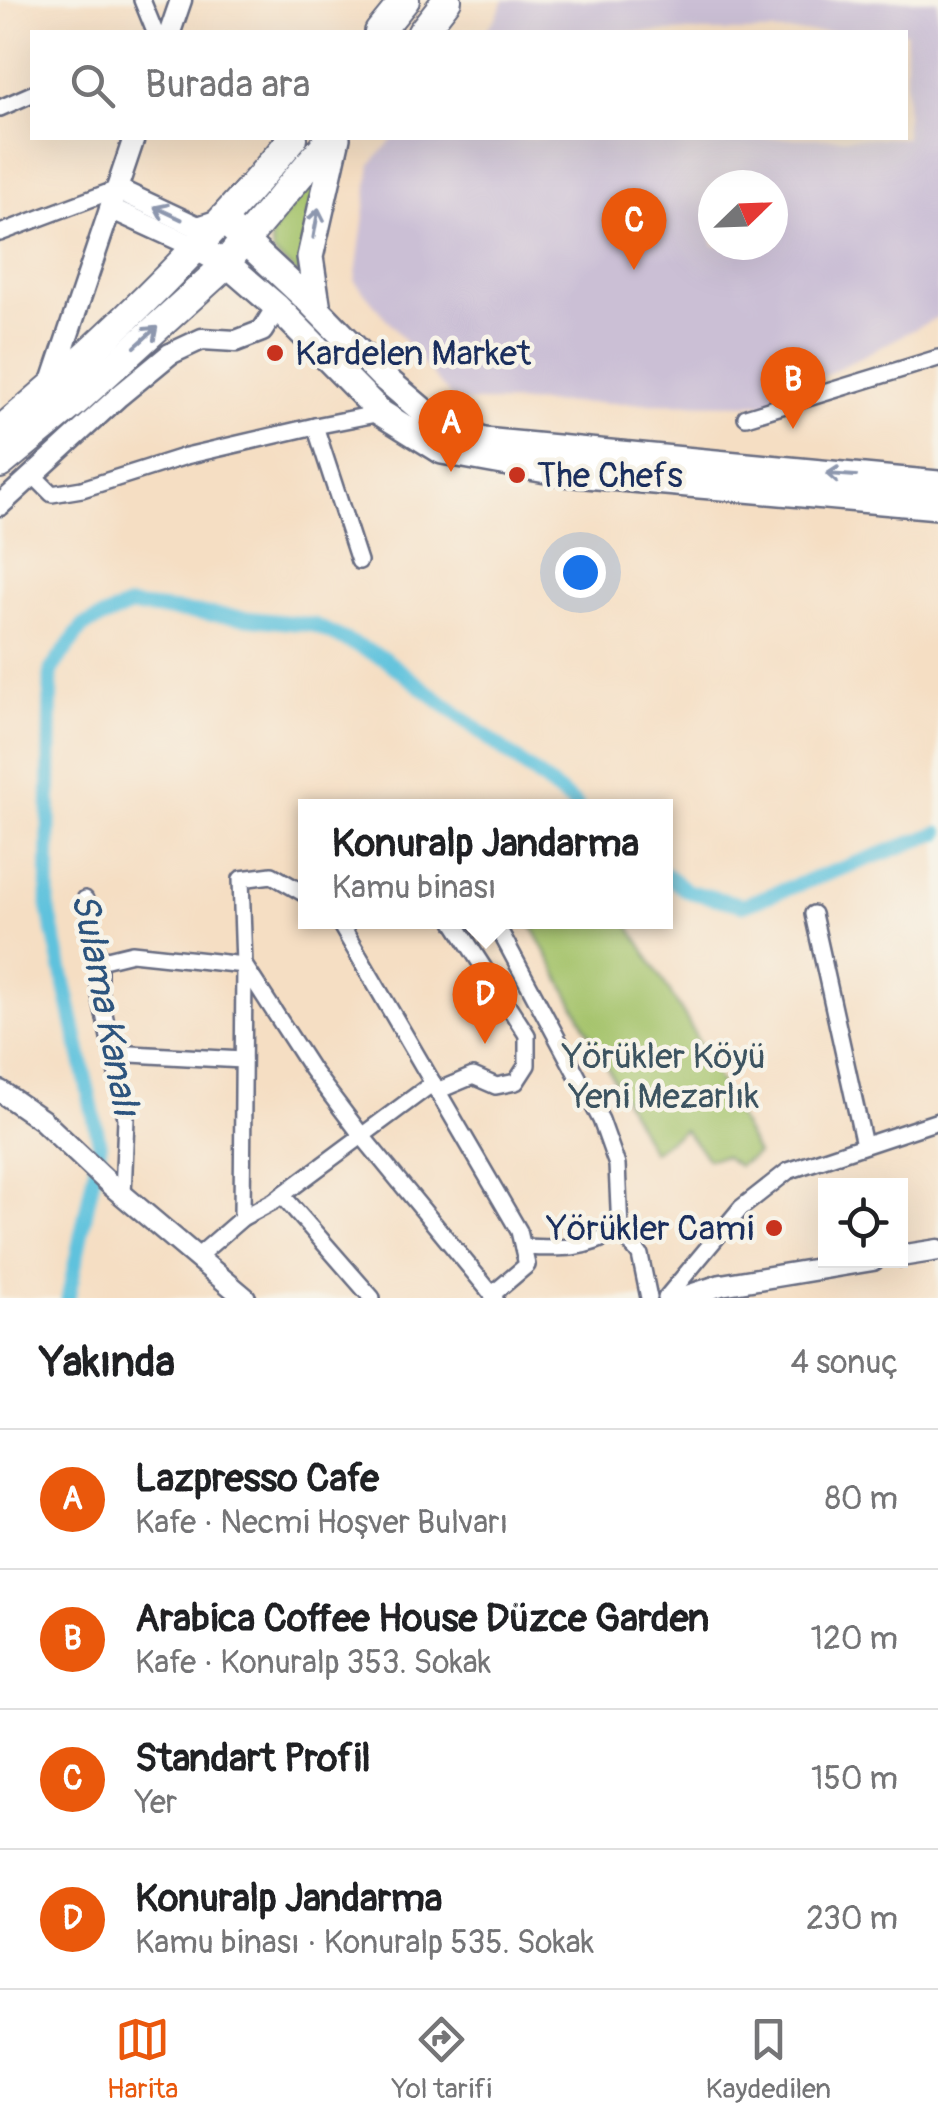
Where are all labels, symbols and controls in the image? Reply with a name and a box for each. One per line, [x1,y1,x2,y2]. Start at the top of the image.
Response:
search box [30,30,908,140]
icon: search [65,58,120,113]
text: Burada ara [145,61,310,109]
north arrow [698,170,788,260]
pin: C [602,188,666,270]
one-way arrow [154,202,184,221]
one-way arrow [307,207,326,240]
one-way arrow [133,326,158,349]
place label: Kardelen Market [295,332,532,376]
marker: Kardelen Market [264,342,286,364]
pin: B [760,346,826,429]
pin: A [418,390,484,472]
place label: The Chefs [537,454,683,498]
marker: The Chefs [506,464,528,486]
one-way arrow [825,465,857,484]
your location [555,547,606,598]
popup [298,799,673,929]
text: Konuralp Jandarma [332,820,639,868]
text: Kamu binası [332,868,496,908]
water label: Sulama Kanalı [60,889,150,1121]
pin: D [452,962,518,1044]
park label: Yörükler Köyü Yeni Mezarlık [561,1035,766,1119]
map controls [818,1178,908,1268]
button: locate [818,1178,908,1268]
place label: Yörükler Cami [546,1207,754,1251]
marker: Yörükler Cami [763,1217,785,1239]
text: Yakında [40,1337,175,1389]
text: 4 sonuç [791,1343,898,1383]
text: Lazpresso Cafe [135,1455,379,1503]
text: A [62,1479,83,1519]
text: 80 m [825,1479,898,1519]
text: Kafe · Necmi Hoşver Bulvarı [135,1503,508,1543]
text: Arabica Coffee House Düzce Garden [135,1595,709,1643]
text: B [63,1619,82,1659]
text: 120 m [810,1619,898,1659]
text: Kafe · Konuralp 353. Sokak [135,1643,491,1683]
text: Standart Profil [135,1735,371,1783]
text: C [63,1759,82,1799]
text: 150 m [811,1759,898,1799]
text: Yer [135,1783,177,1823]
text: Konuralp Jandarma [135,1875,443,1923]
text: D [62,1899,83,1939]
text: 230 m [806,1899,898,1939]
text: Kamu binası · Konuralp 535. Sokak [135,1923,594,1963]
tab: Harita [107,2012,178,2107]
tab: Yol tarifi [392,2012,492,2107]
tab: Kaydedilen [706,2012,831,2107]

